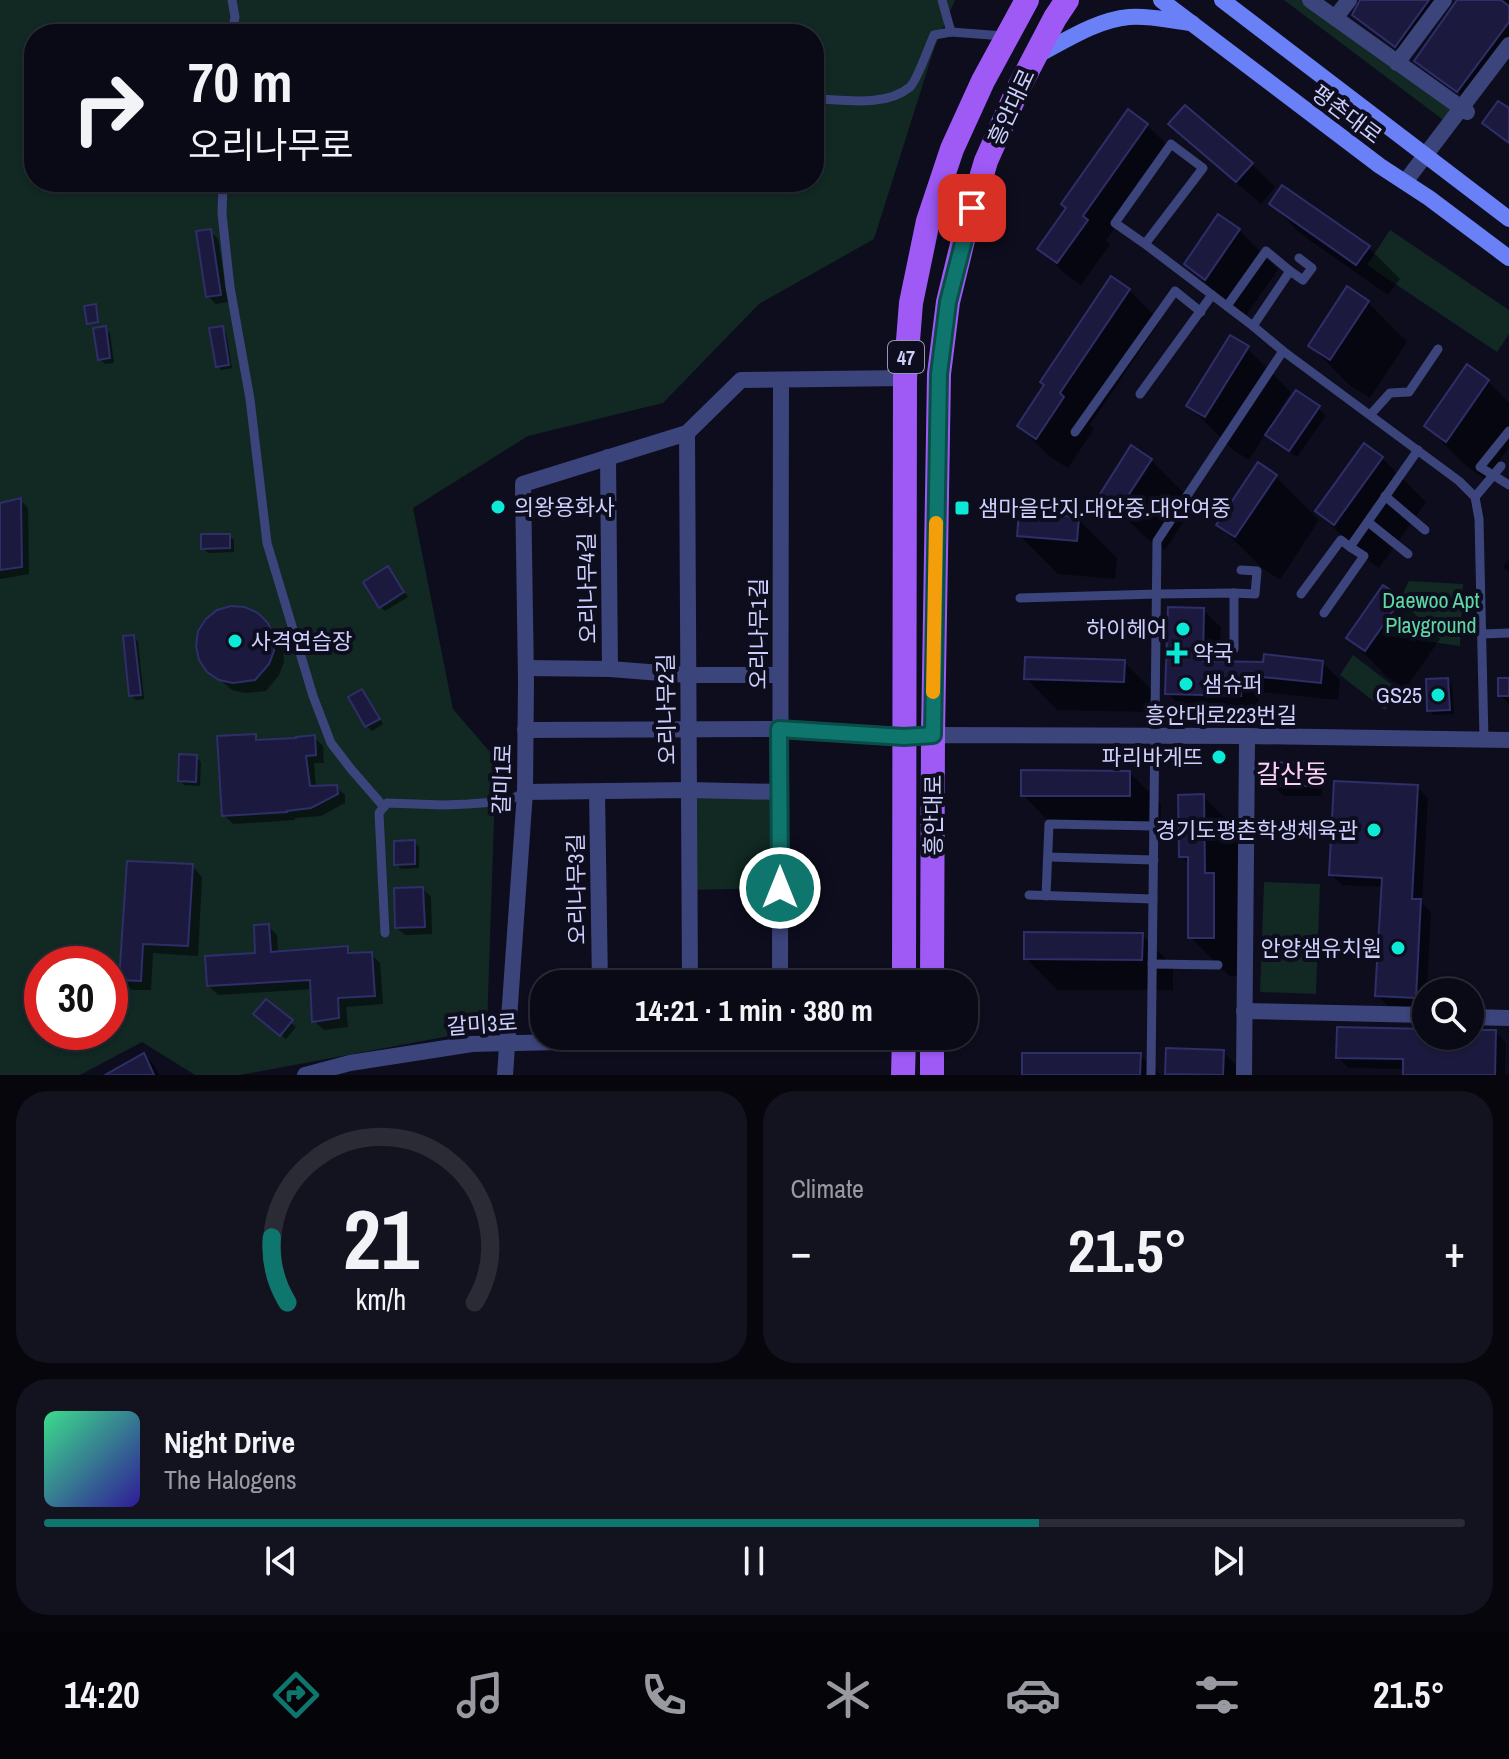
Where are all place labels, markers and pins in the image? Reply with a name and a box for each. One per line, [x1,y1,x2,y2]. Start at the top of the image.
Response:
pin [938,174,1006,242]
place label: 의왕용화사 [514,492,615,522]
place label: 샘마을단지.대안중.대안여중 [978,493,1231,523]
marker: 의왕용화사 [489,498,507,516]
marker: 샘마을단지.대안중.대안여중 [953,499,971,517]
place label: 하이헤어 [1086,614,1167,644]
marker: 하이헤어 [1174,620,1192,638]
place label: 사격연습장 [251,626,352,656]
marker: 사격연습장 [226,632,244,650]
place label: 약국 [1193,638,1233,668]
marker: 약국 [1168,644,1186,662]
place label: 샘슈퍼 [1202,669,1263,699]
marker: 샘슈퍼 [1177,675,1195,693]
place label: GS25 [1376,680,1422,710]
marker: GS25 [1429,686,1447,704]
place label: 파리바게뜨 [1102,742,1203,772]
marker: 파리바게뜨 [1210,748,1228,766]
place label: 경기도평촌학생체육관 [1156,815,1358,845]
marker: 경기도평촌학생체육관 [1365,821,1383,839]
place label: 안양샘유치원 [1261,933,1382,963]
marker: 안양샘유치원 [1389,939,1407,957]

